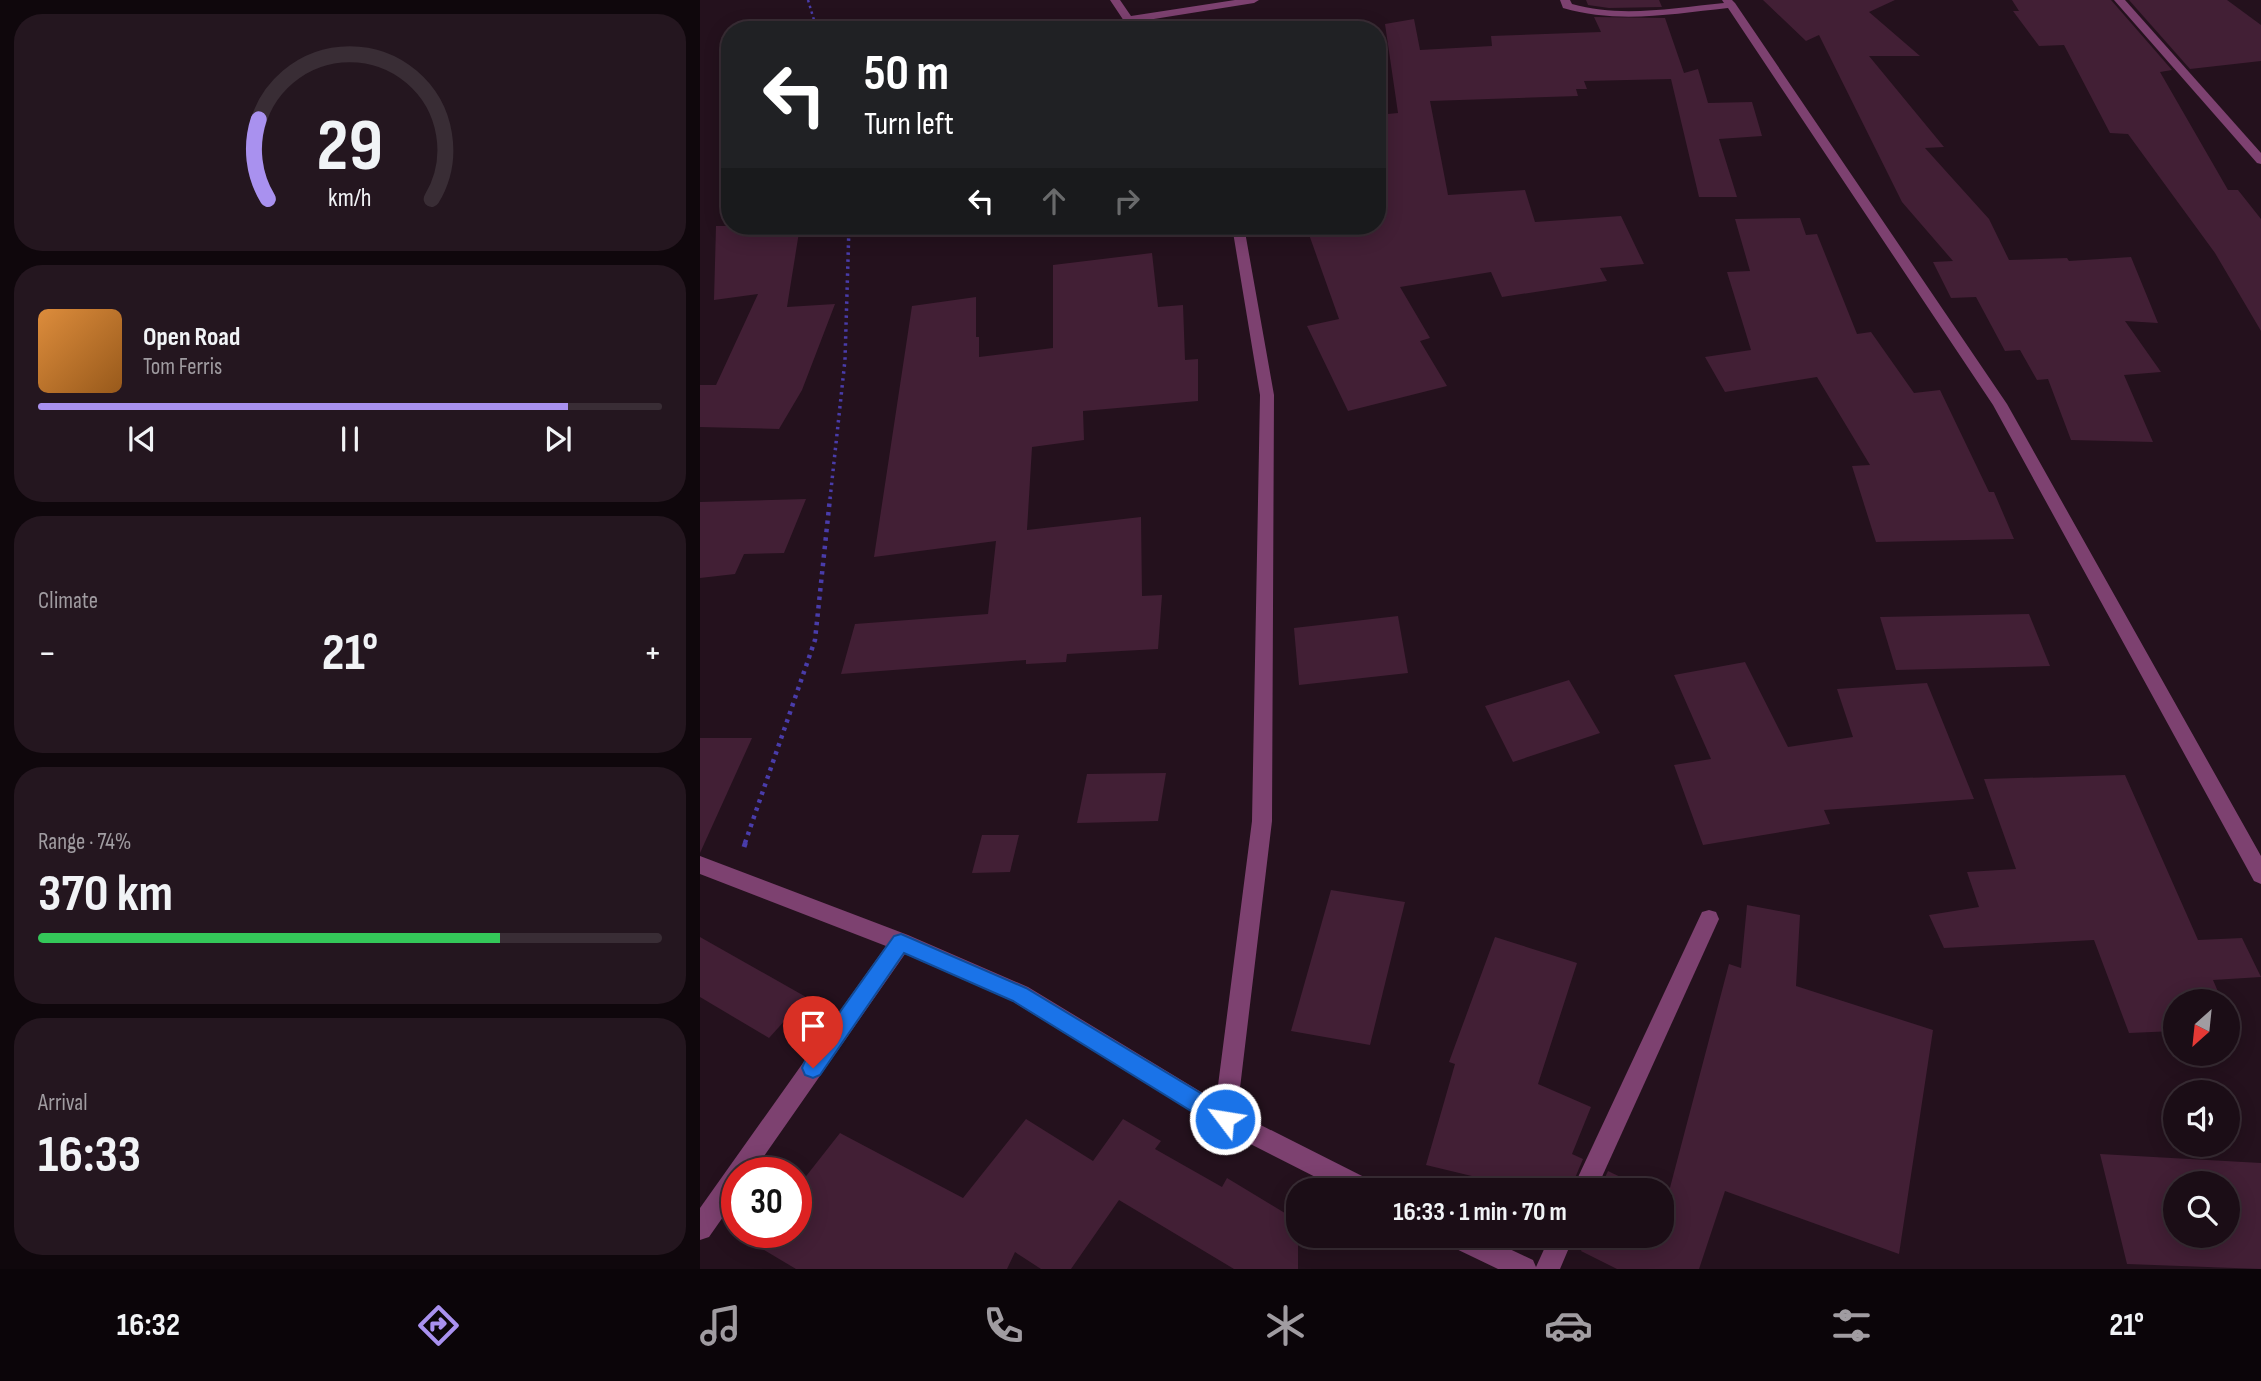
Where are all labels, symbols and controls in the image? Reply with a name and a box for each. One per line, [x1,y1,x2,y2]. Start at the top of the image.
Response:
text: 50 m [864,45,949,104]
icon: left [749,49,840,140]
text: 29 [317,103,383,191]
text: Turn left [864,105,954,144]
text: km/h [328,182,372,213]
icon: left [962,182,1000,220]
icon: ahead [1035,182,1073,220]
icon: right [1108,182,1146,220]
text: Open Road [143,322,240,353]
text: Tom Ferris [143,353,222,381]
icon: previous [123,420,161,458]
icon: pause [331,420,369,458]
icon: next [539,420,577,458]
text: Climate [38,587,98,615]
text: 21° [322,622,378,685]
text: − [38,631,57,676]
text: + [643,631,662,676]
text: Range · 74% [38,828,132,856]
text: 370 km [38,863,173,926]
north arrow [2163,989,2240,1066]
map controls [2163,989,2240,1248]
pin [783,996,843,1068]
icon: arrive [794,1007,832,1045]
button: sound [2163,1080,2240,1157]
position arrow [1188,1082,1262,1156]
text: Arrival [38,1089,87,1117]
text: 16:33 [38,1124,141,1187]
speed limit sign: 30 [721,1157,812,1248]
button: search [2163,1171,2240,1248]
text: 16:33 · 1 min · 70 m [1393,1197,1567,1228]
icon: directions [414,1301,463,1350]
icon: music [696,1301,745,1350]
icon: phone [979,1301,1028,1350]
icon: climate [1261,1301,1310,1350]
icon: car [1544,1301,1593,1350]
icon: filters [1827,1301,1876,1350]
text: 16:32 [117,1306,180,1345]
text: 21° [2109,1306,2144,1345]

